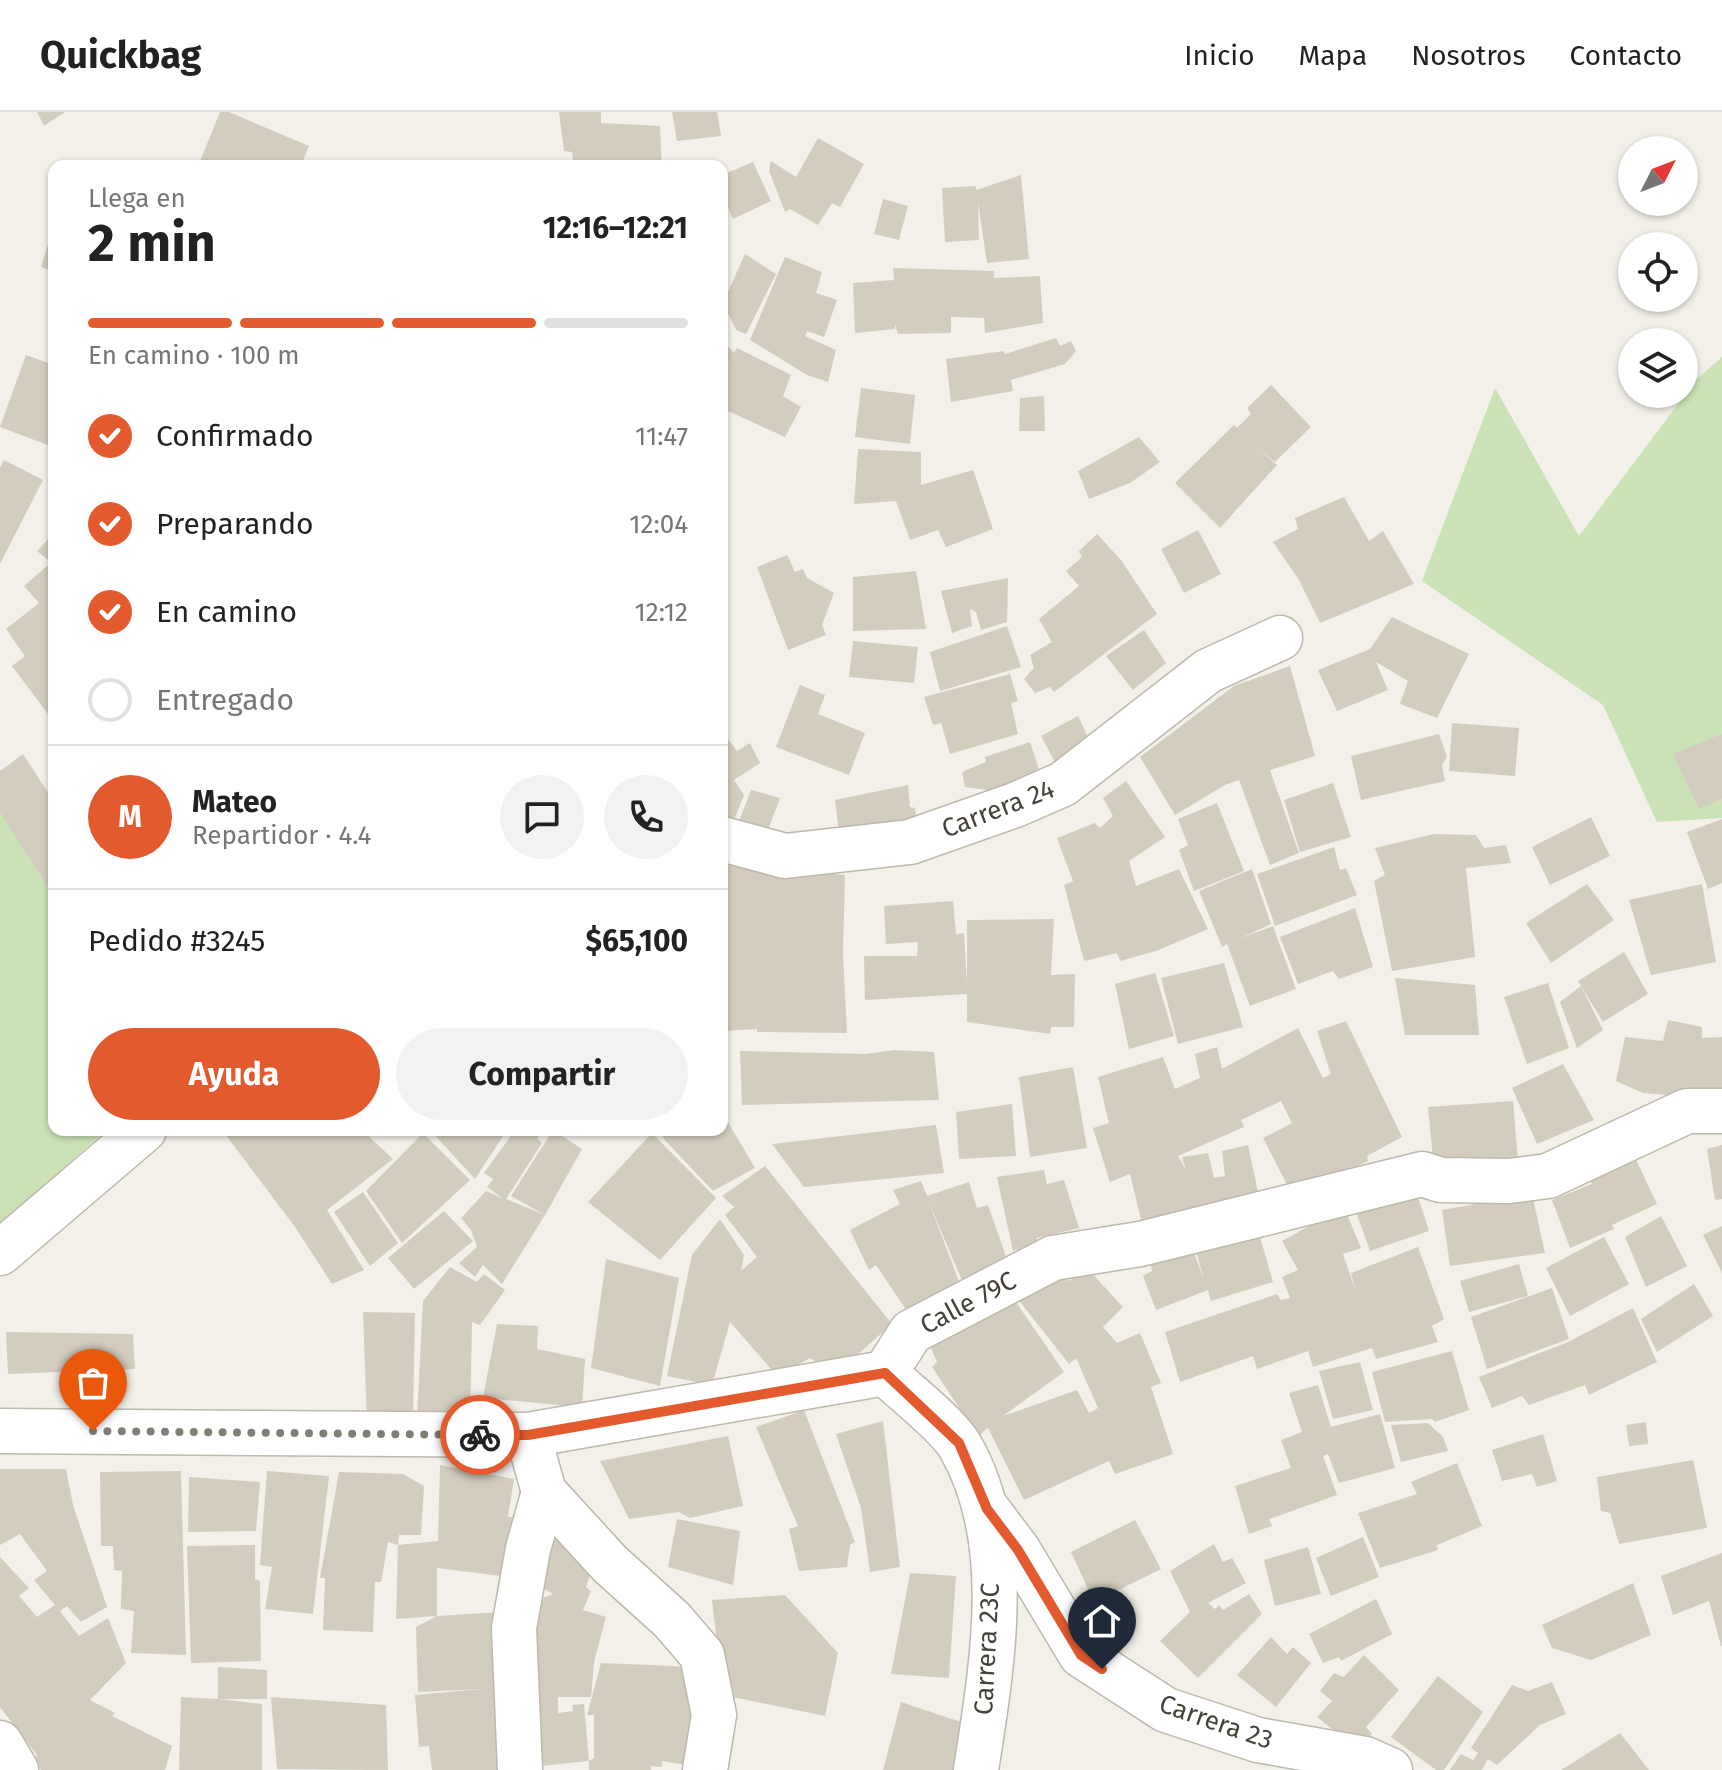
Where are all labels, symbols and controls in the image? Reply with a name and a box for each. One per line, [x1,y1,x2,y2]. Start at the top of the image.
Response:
text: Quickbag [40,32,202,78]
text: Inicio [1184,39,1255,72]
text: Mapa [1299,39,1367,72]
text: Nosotros [1411,39,1526,72]
text: Contacto [1570,39,1682,72]
north arrow [1618,136,1698,216]
map controls [1618,136,1698,408]
text: Llega en [88,183,186,214]
text: 12:16–12:21 [543,210,688,246]
text: 2 min [88,212,216,275]
button: locate [1618,232,1698,312]
button: layers [1618,328,1698,408]
text: En camino · 100 m [88,340,300,371]
icon: check [88,414,132,458]
text: Confirmado [156,418,314,454]
text: 11:47 [635,421,688,452]
icon: check [88,502,132,546]
text: Preparando [156,506,314,542]
text: 12:04 [629,509,688,540]
icon: check [88,590,132,634]
text: En camino [156,594,297,630]
text: 12:12 [635,597,688,628]
text: Entregado [156,682,294,718]
street label: Carrera 24 [937,773,1059,845]
button: chat [500,775,584,859]
button: phone [604,775,688,859]
text: Mateo [192,784,277,820]
text: M [118,799,142,835]
text: Repartidor · 4.4 [192,820,371,851]
text: Pedido #3245 [88,923,265,959]
text: $65,100 [585,923,688,959]
button: Ayuda [88,1028,380,1120]
button: Compartir [396,1028,688,1120]
street label: Calle 79C [915,1265,1021,1341]
pin [59,1349,127,1431]
icon: bag [71,1361,115,1405]
courier [440,1395,520,1475]
icon: bike [458,1413,502,1457]
street label: Carrera 23C [968,1582,1006,1716]
pin [1068,1587,1136,1669]
icon: home [1080,1599,1124,1643]
street label: Carrera 23 [1155,1688,1277,1756]

